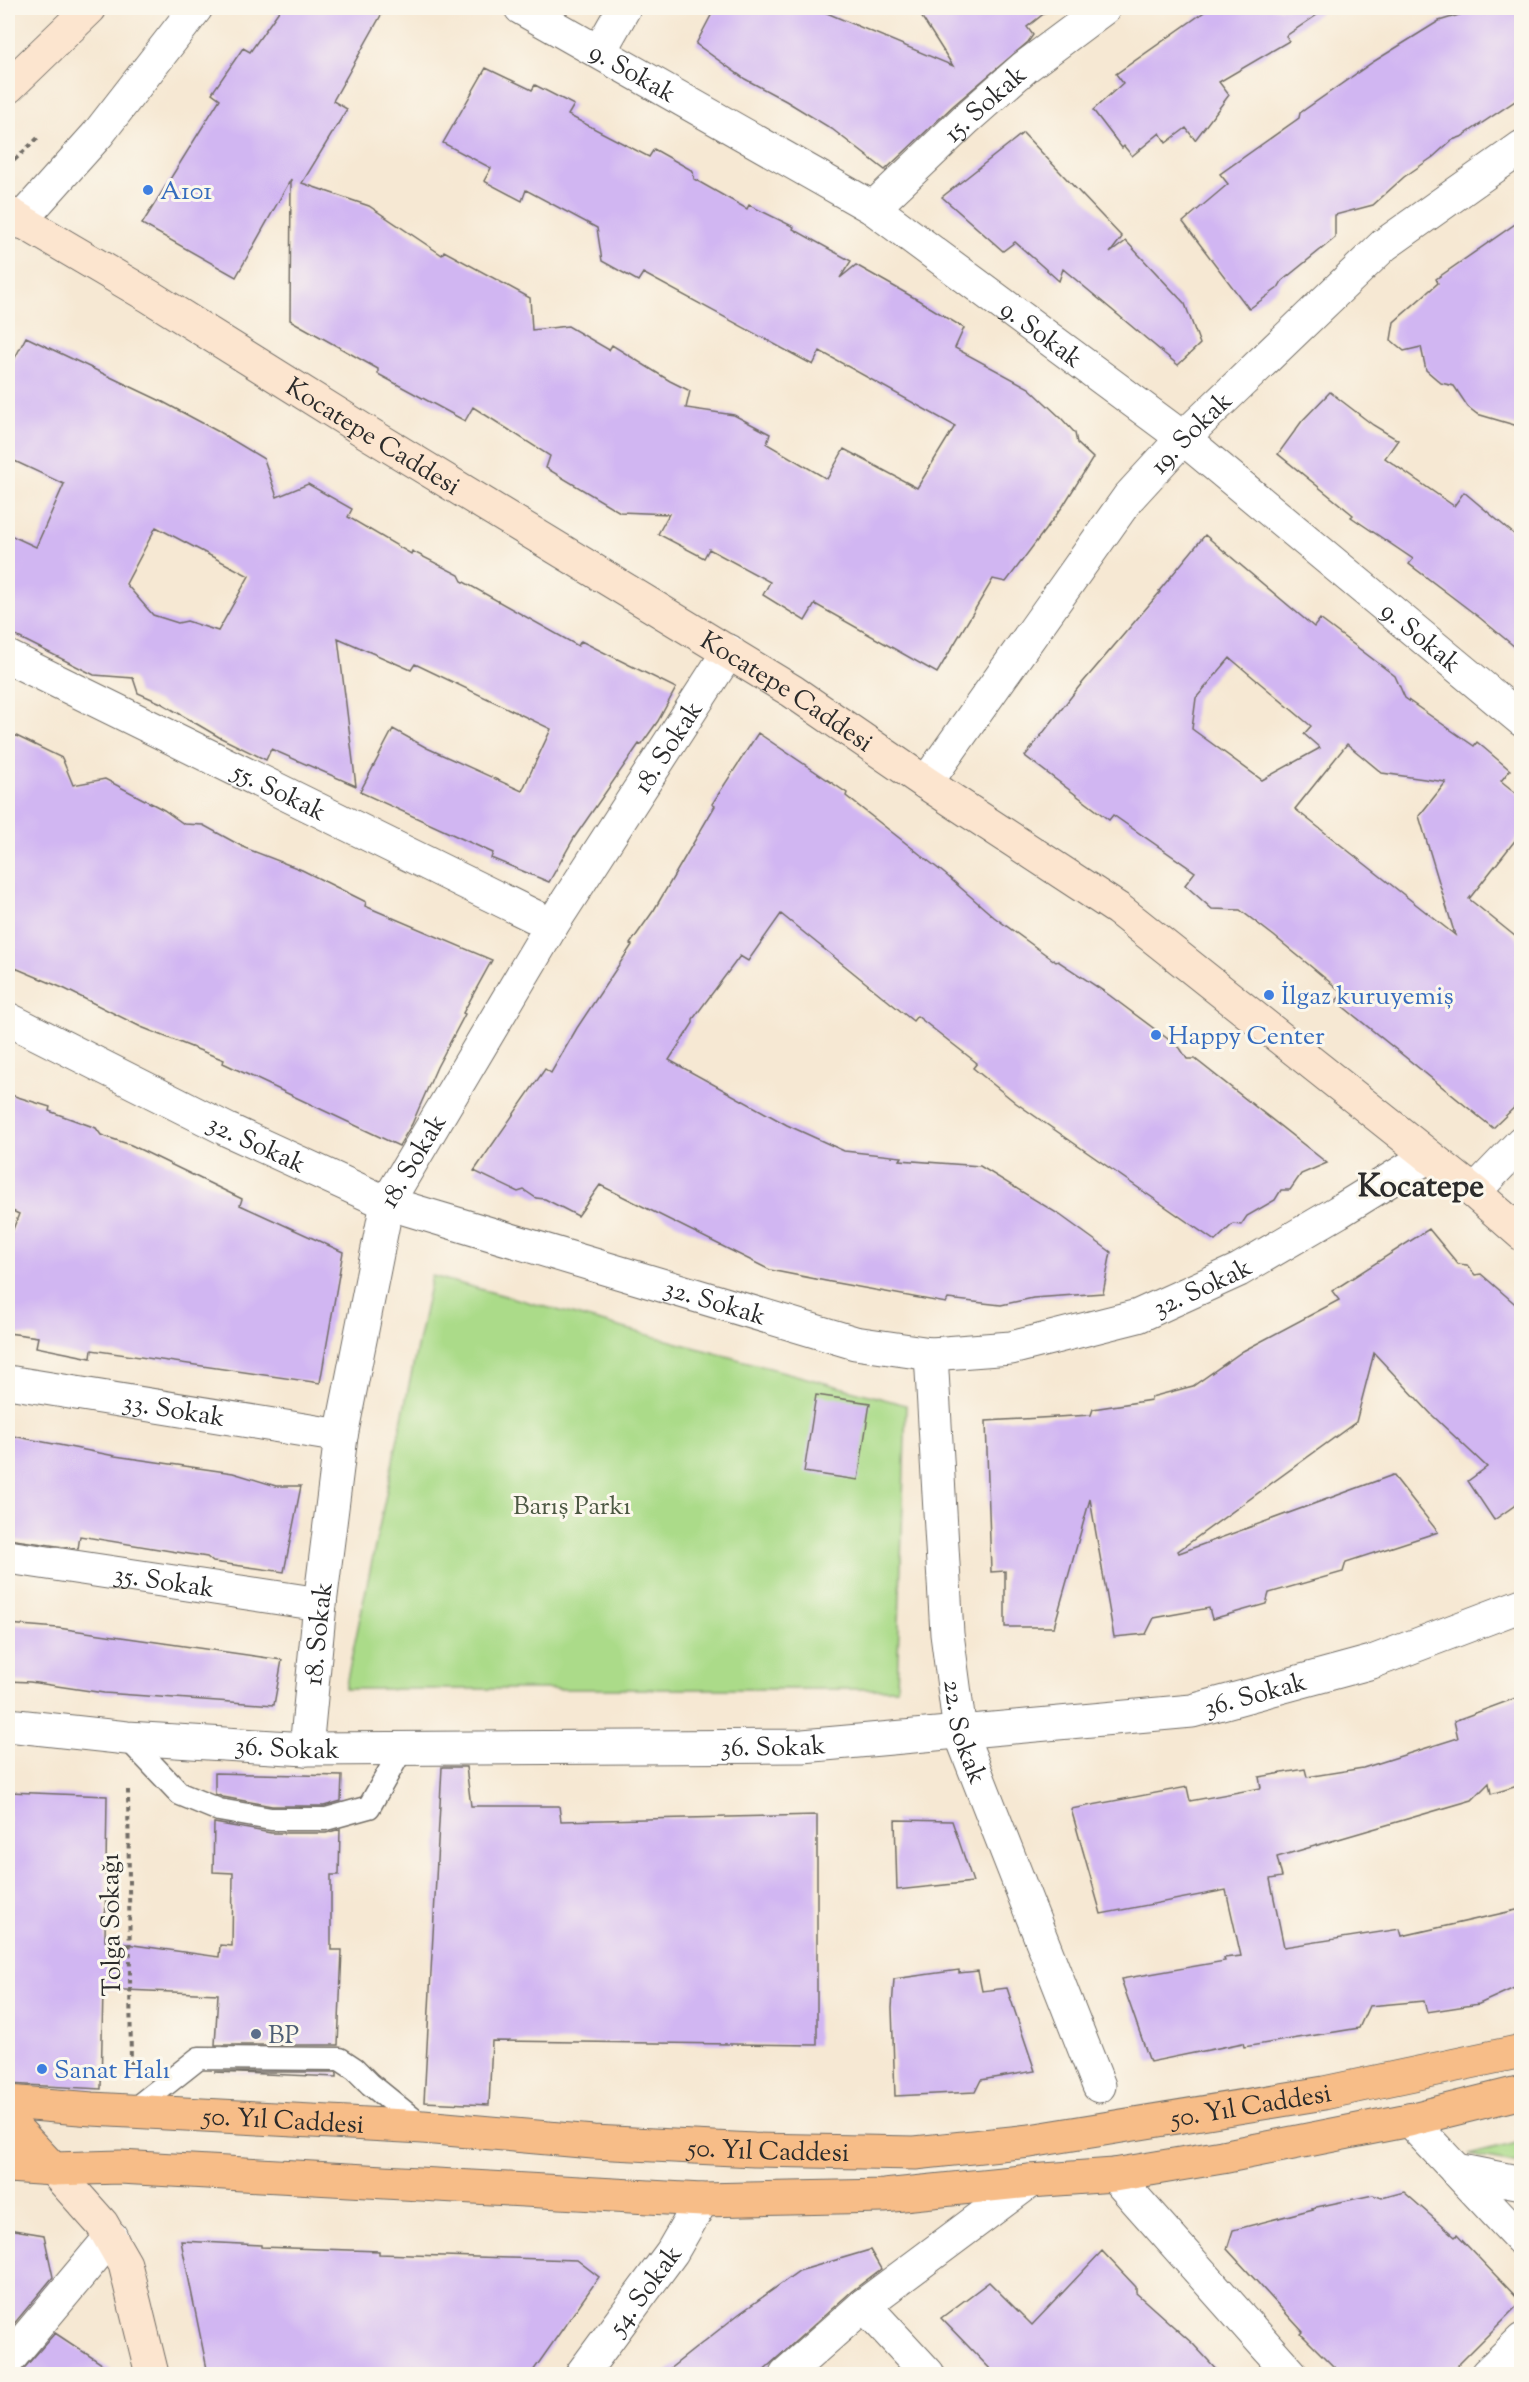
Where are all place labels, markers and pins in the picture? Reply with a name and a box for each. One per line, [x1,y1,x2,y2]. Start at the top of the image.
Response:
place label: A101 [160,174,212,211]
marker: A101 [141,183,155,197]
place label: İlgaz kuruyemiş [1281,979,1454,1016]
marker: İlgaz kuruyemiş [1262,988,1276,1002]
place label: Happy Center [1168,1019,1325,1056]
marker: Happy Center [1149,1028,1163,1042]
place label: BP [268,2018,299,2055]
marker: BP [249,2027,263,2041]
place label: Sanat Halı [54,2053,170,2090]
marker: Sanat Halı [35,2062,49,2076]

